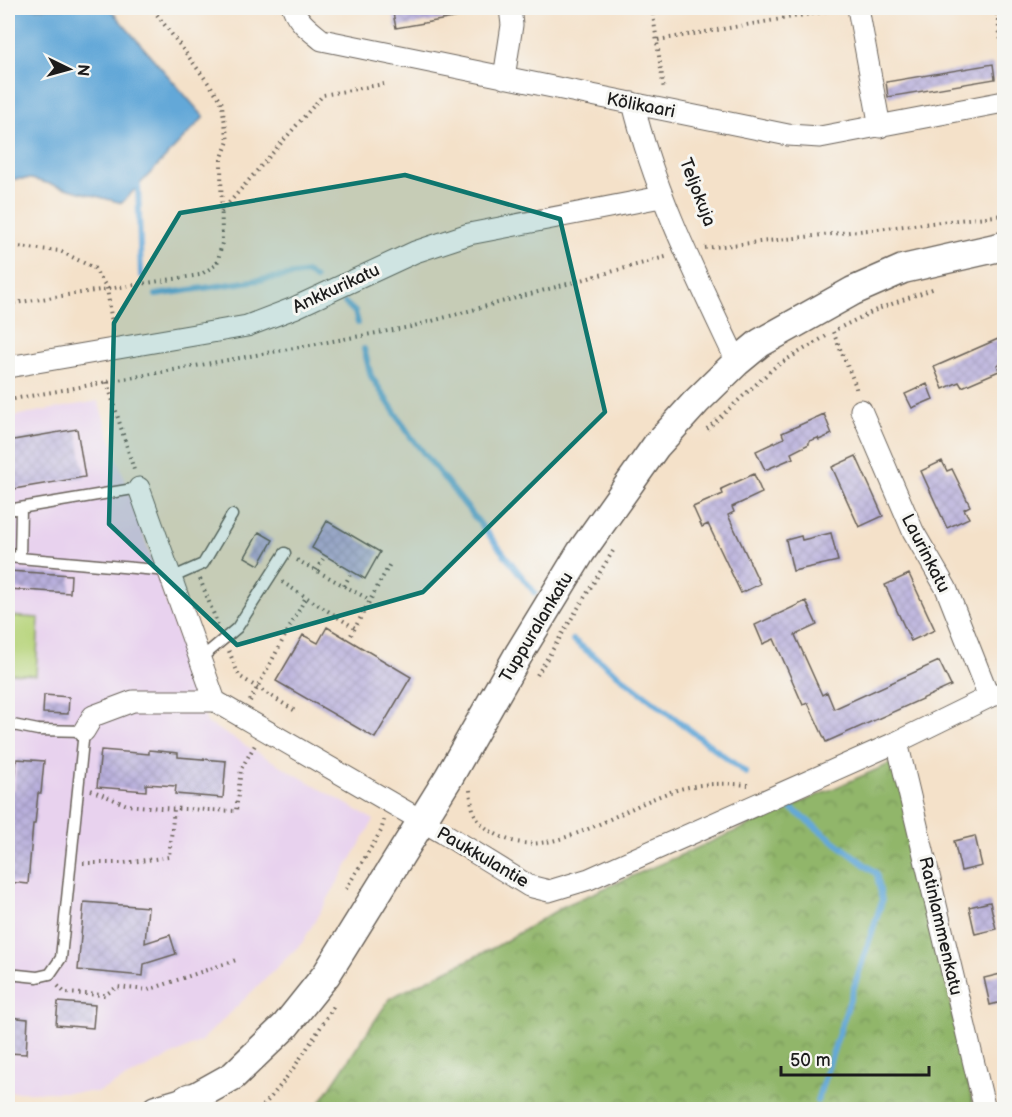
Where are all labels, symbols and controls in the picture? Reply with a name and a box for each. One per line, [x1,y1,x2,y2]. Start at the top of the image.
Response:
north arrow [39,39,99,99]
text: N [72,63,92,77]
street label: Kölikaari [605,89,677,122]
street label: Teljokuja [675,155,720,229]
street label: Ankkurikatu [289,259,383,318]
street label: Laurinkatu [897,511,954,596]
street label: Tuppuralankatu [495,568,578,686]
street label: Paukkulantie [433,823,533,892]
street label: Ratinlammenkatu [914,855,967,998]
scale bar [781,1039,930,1077]
text: 50 m [790,1050,831,1071]

